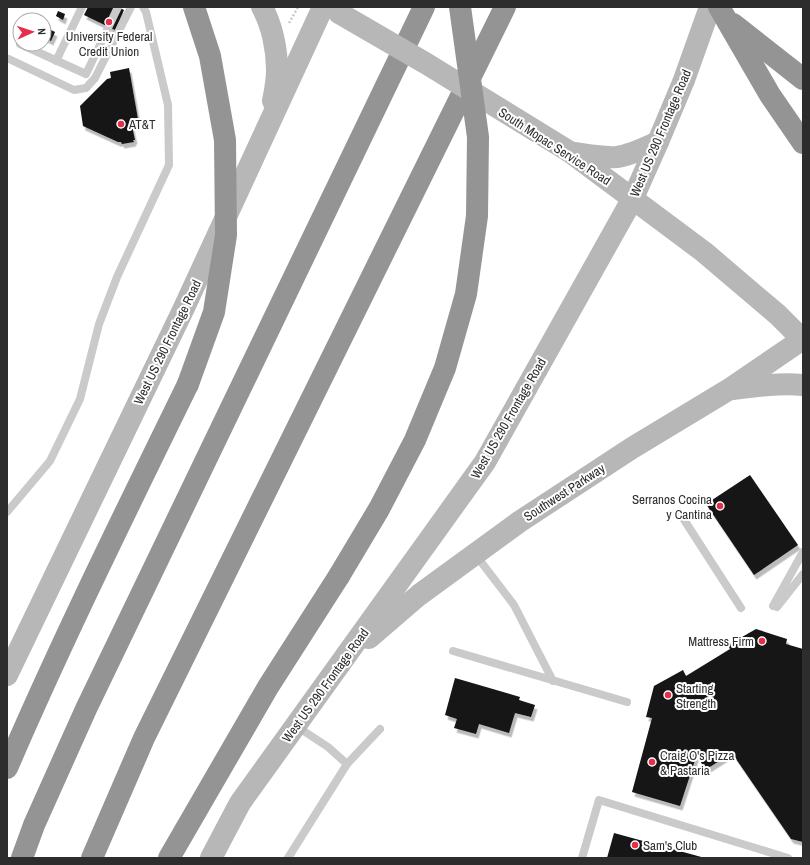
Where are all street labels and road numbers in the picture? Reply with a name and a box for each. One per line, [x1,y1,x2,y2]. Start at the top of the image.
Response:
street label: West US 290 Frontage Road [626,67,695,199]
street label: South Mopac Service Road [495,104,614,189]
street label: West US 290 Frontage Road [130,277,205,407]
street label: West US 290 Frontage Road [467,355,550,482]
street label: Southwest Parkway [520,459,609,525]
street label: West US 290 Frontage Road [278,625,372,746]

